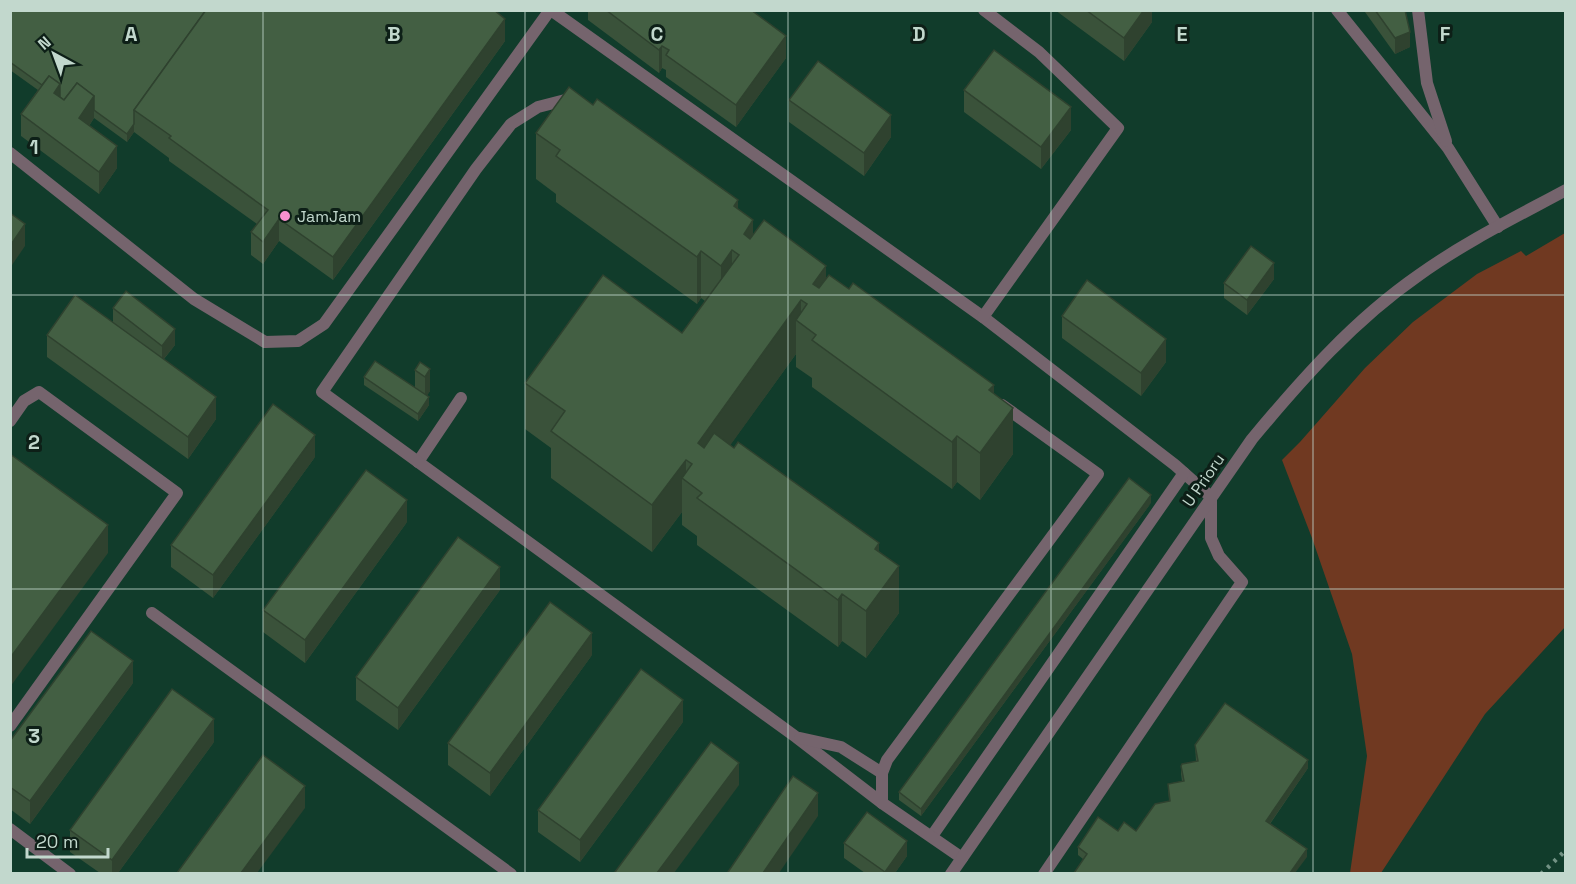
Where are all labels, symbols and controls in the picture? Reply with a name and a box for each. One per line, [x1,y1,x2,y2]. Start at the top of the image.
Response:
text: A [125,21,138,47]
text: B [387,21,401,47]
text: C [651,21,664,47]
text: D [912,21,926,47]
text: E [1176,21,1188,47]
text: F [1440,21,1451,47]
north arrow [24,24,84,84]
text: N [34,32,55,55]
text: 1 [29,134,39,160]
place label: JamJam [297,206,361,227]
marker: JamJam [278,209,292,223]
text: 2 [28,429,40,455]
street label: U Prioru [1178,450,1229,511]
text: 3 [28,723,40,749]
scale bar [27,821,108,859]
text: 20 m [36,830,79,853]

